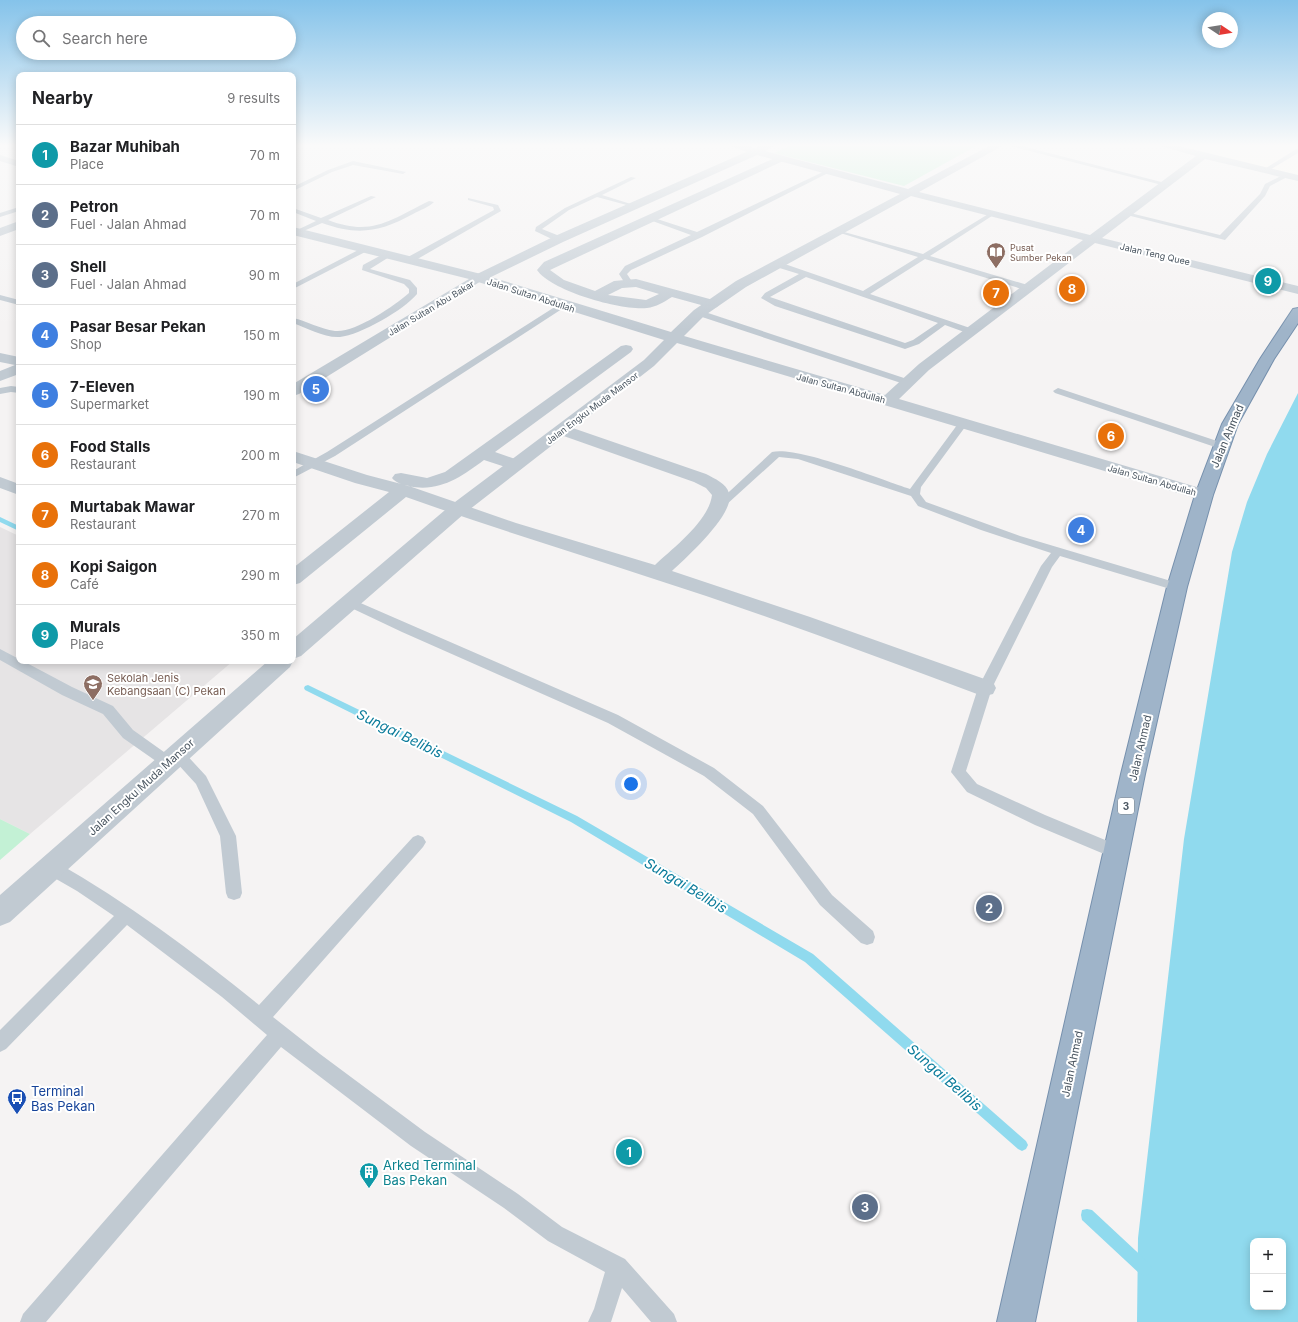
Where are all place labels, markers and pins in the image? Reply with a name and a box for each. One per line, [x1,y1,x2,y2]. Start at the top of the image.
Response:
library icon: Pusat Sumber Pekan [985,241,1007,269]
place label: Pusat Sumber Pekan [1010,242,1072,263]
pin: 9 [1255,266,1281,296]
pin: 8 [1059,274,1085,304]
pin: 7 [983,278,1009,308]
pin: 5 [303,374,329,404]
pin: 6 [1098,421,1124,451]
pin: 4 [1068,515,1094,545]
place label: Sekolah Jenis Kebangsaan (C) Pekan [107,671,226,698]
school or university icon: Sekolah Jenis Kebangsaan (C) Pekan [82,673,104,701]
pin: 2 [976,893,1002,923]
place label: Terminal Bas Pekan [31,1083,95,1114]
bus stop icon: Terminal Bas Pekan [6,1087,28,1115]
pin: 1 [616,1137,642,1167]
place label: Arked Terminal Bas Pekan [383,1157,476,1188]
building icon: Arked Terminal Bas Pekan [358,1161,380,1189]
pin: 3 [852,1192,878,1222]

